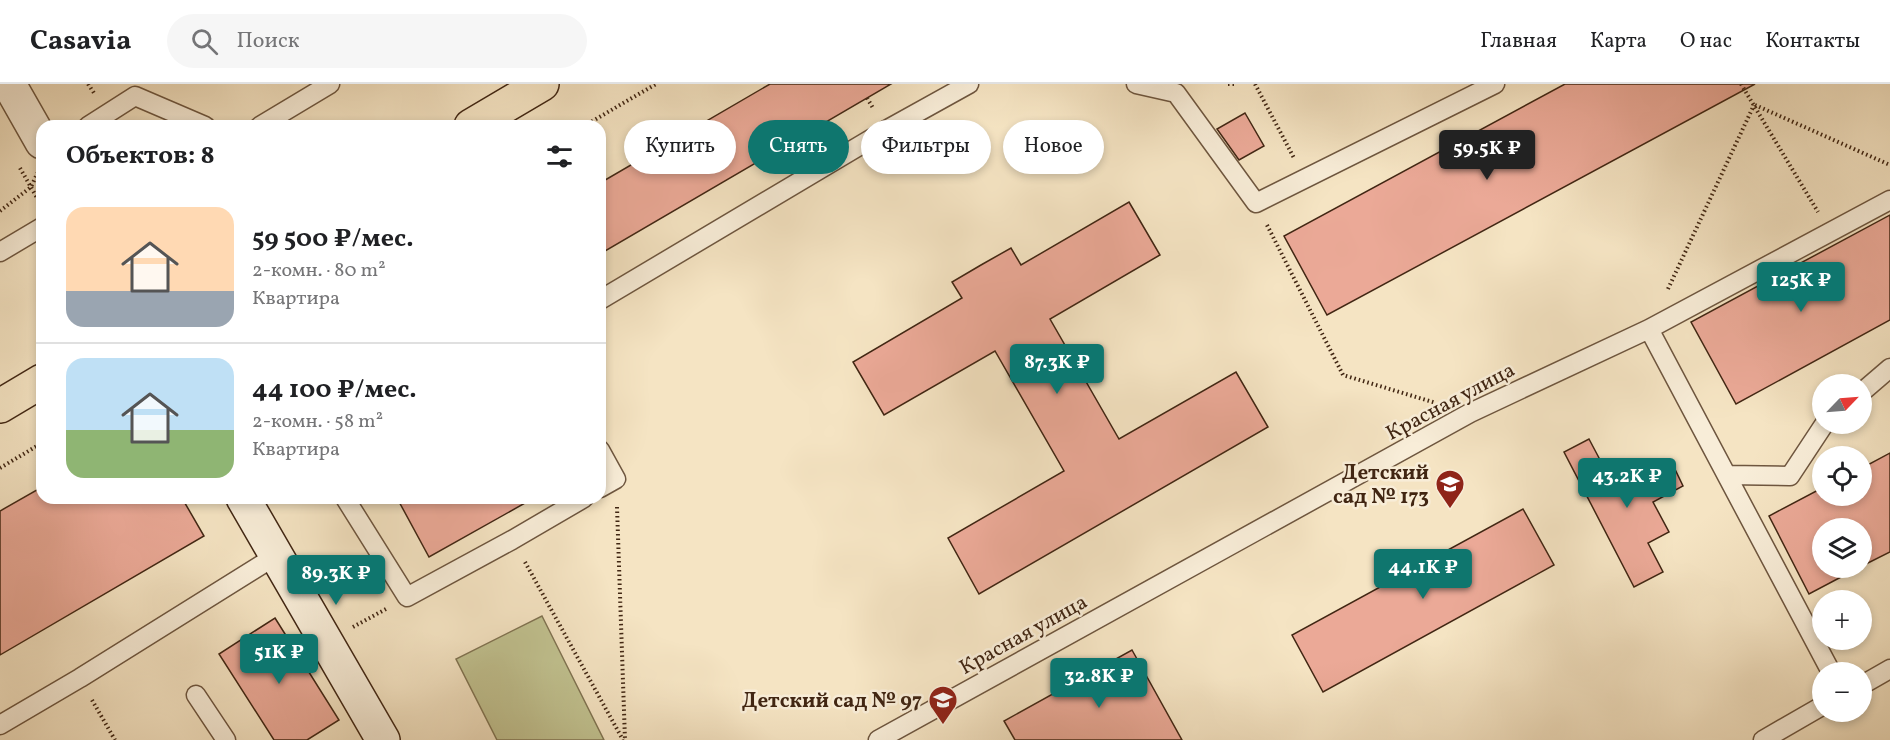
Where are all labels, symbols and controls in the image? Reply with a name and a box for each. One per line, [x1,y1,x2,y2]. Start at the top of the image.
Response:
search box [167,14,587,68]
text: Casavia [30,22,131,61]
icon: search [188,25,221,58]
text: Поиск [236,26,299,57]
text: Главная [1480,27,1557,56]
text: Карта [1590,27,1647,56]
text: О нас [1680,27,1732,56]
text: Контакты [1765,27,1860,56]
chip: Купить [624,120,736,174]
chip: Снять [748,120,849,174]
chip: Фильтры [861,120,991,174]
chip: Новое [1003,120,1104,174]
pin: 59.5K ₽ [1432,130,1542,181]
text: 59.5K ₽ [1453,135,1521,163]
text: Объектов: 8 [66,138,215,174]
icon: filters [543,140,576,173]
text: 59 500 ₽/мес. [252,221,414,257]
icon: home [114,231,186,303]
text: 2-комн. · 80 m² [252,257,386,285]
pin: 125K ₽ [1752,262,1850,313]
text: 125K ₽ [1771,267,1831,295]
text: Квартира [252,285,340,313]
pin: 87.3K ₽ [1002,344,1112,395]
text: 87.3K ₽ [1024,349,1090,377]
street label: Красная улица [1381,356,1520,449]
text: 44 100 ₽/мес. [252,372,417,408]
north arrow [1812,374,1872,434]
map controls [1812,374,1872,722]
icon: home [114,382,186,454]
text: 2-комн. · 58 m² [252,408,383,436]
text: Квартира [252,436,340,464]
button: locate [1812,446,1872,506]
pin: 43.2K ₽ [1572,458,1682,509]
place label: Детский сад № 173 [1333,459,1429,512]
text: 43.2K ₽ [1592,463,1662,491]
school or university icon: Детский сад № 173 [1434,468,1466,510]
button: layers [1812,518,1872,578]
pin: 44.1K ₽ [1368,549,1478,600]
text: 44.1K ₽ [1388,554,1458,582]
pin: 89.3K ₽ [281,555,391,606]
text: 89.3K ₽ [301,560,371,588]
street label: Красная улица [954,588,1093,682]
button: + [1812,590,1872,650]
pin: 51K ₽ [237,634,321,685]
text: 51K ₽ [254,639,304,667]
pin: 32.8K ₽ [1044,658,1154,709]
button: − [1812,662,1872,722]
text: 32.8K ₽ [1064,663,1134,691]
school or university icon: Детский сад № 97 [927,684,959,726]
place label: Детский сад № 97 [742,687,922,716]

